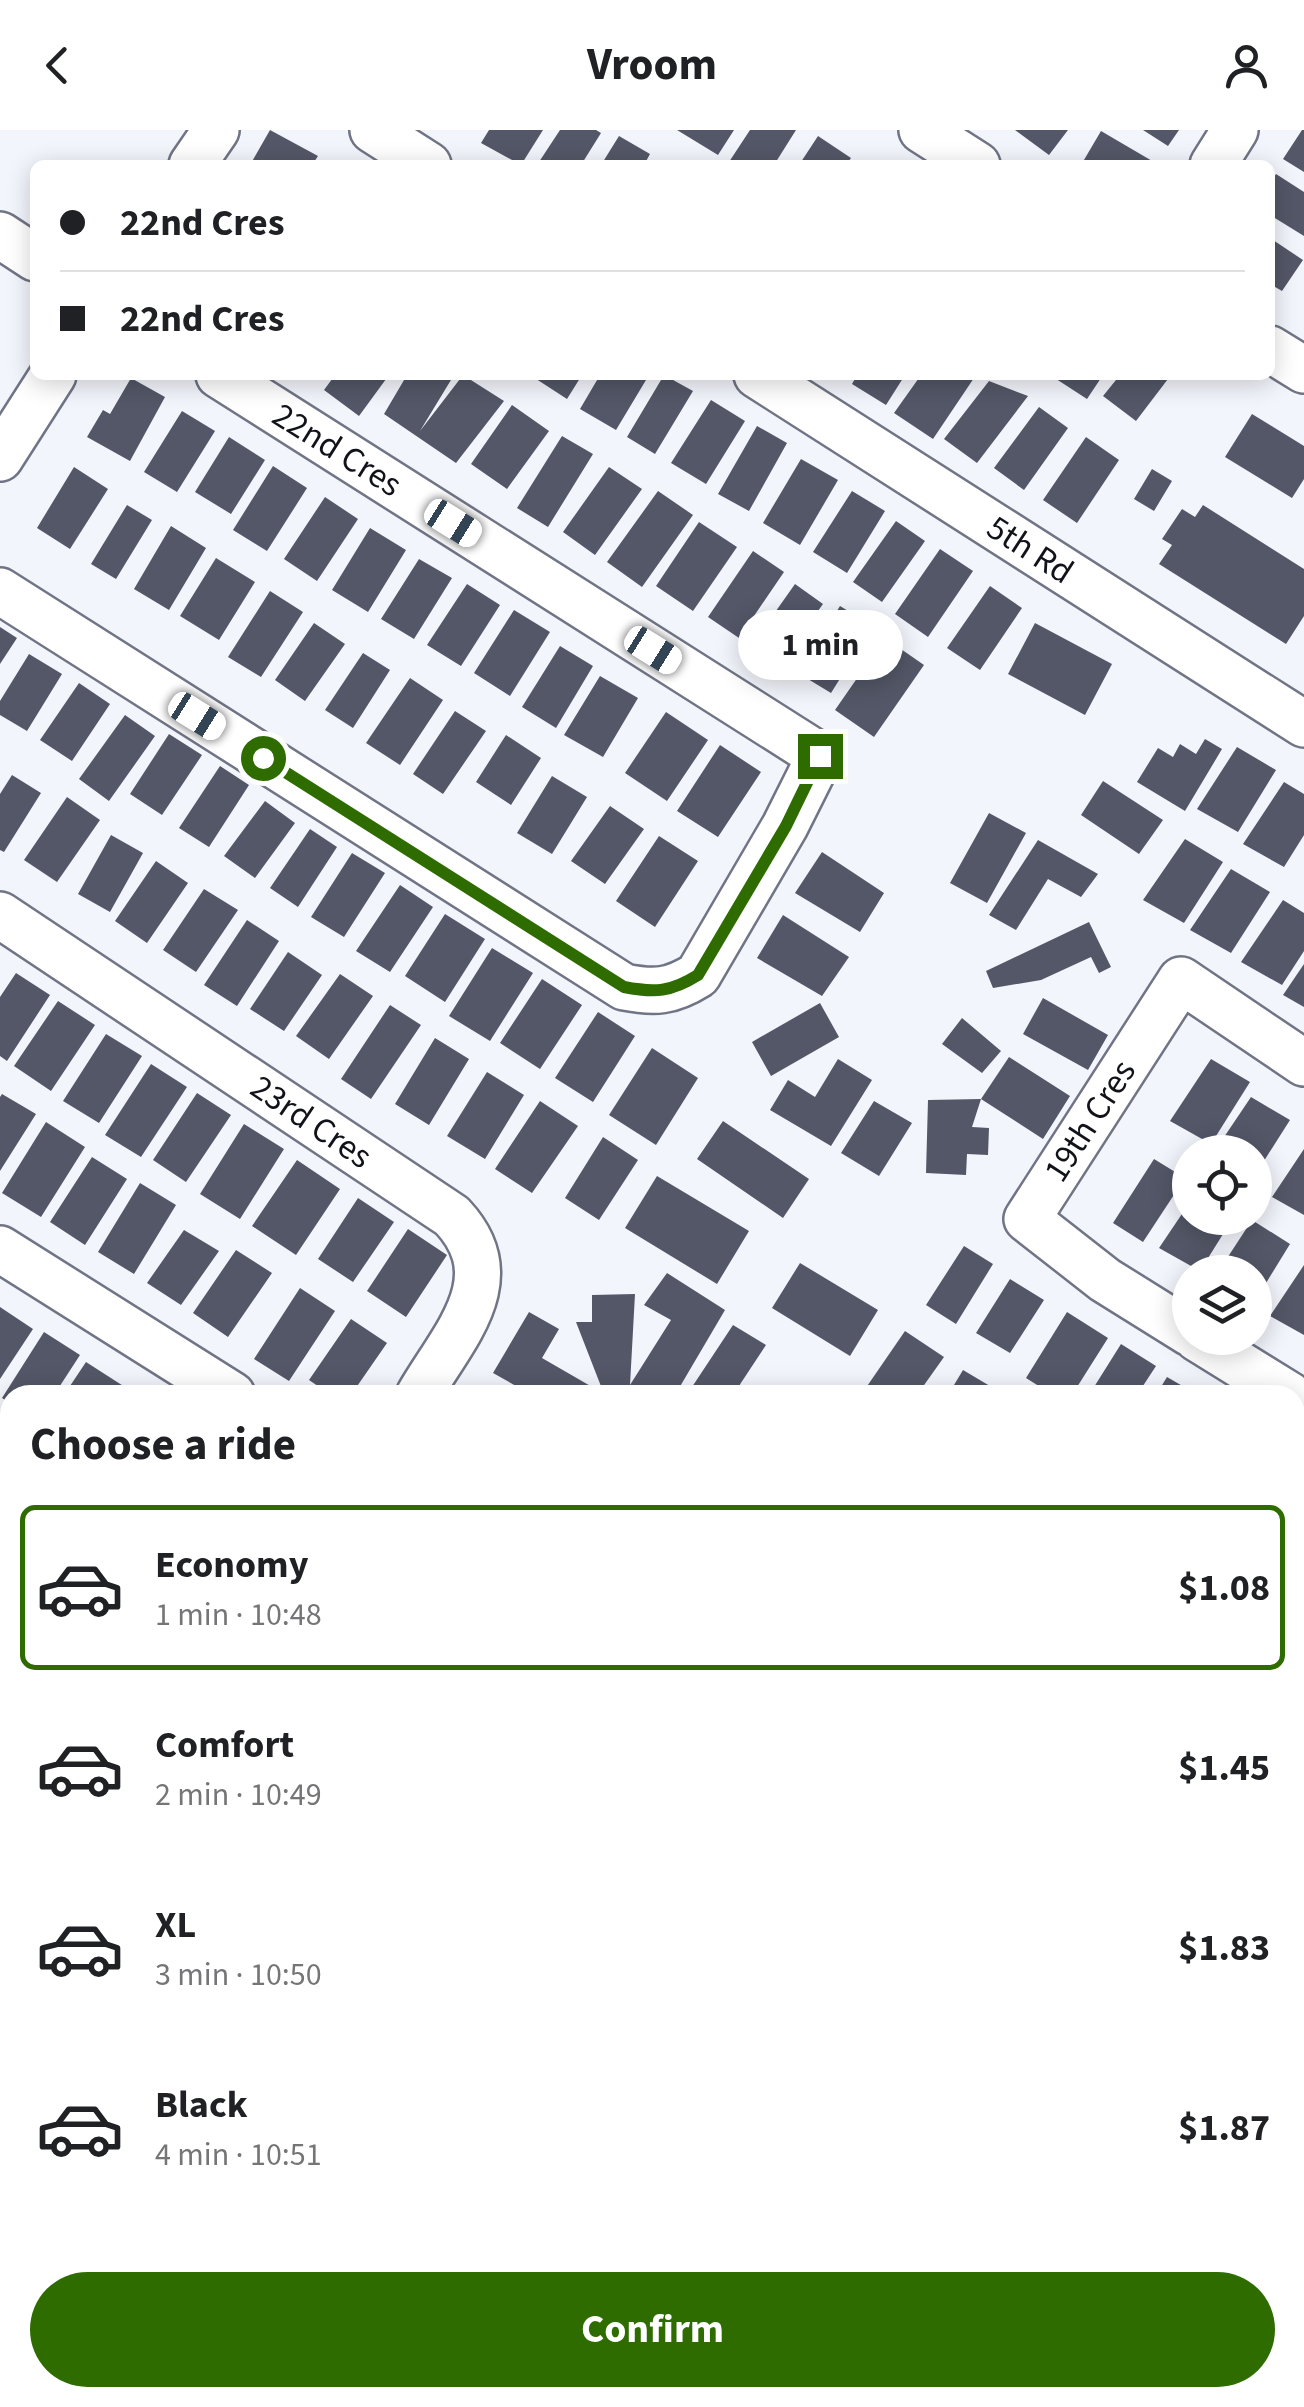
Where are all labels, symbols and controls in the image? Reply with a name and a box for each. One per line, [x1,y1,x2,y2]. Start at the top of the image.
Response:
text: Vroom [587,33,717,97]
icon: back [30,38,85,93]
icon: person [1219,38,1274,93]
text: 22nd Cres [120,196,285,250]
text: 22nd Cres [120,292,285,346]
street label: 22nd Cres [263,391,411,509]
car [420,494,486,552]
street label: 5th Rd [977,503,1083,597]
callout: 1 min [738,611,902,681]
car [620,621,686,679]
text: 1 min [782,622,859,668]
car [164,687,230,745]
route end [798,734,843,779]
route start [241,736,286,781]
street label: 19th Cres [1032,1050,1148,1192]
street label: 23rd Cres [240,1063,382,1181]
map controls [1172,1135,1272,1355]
button: locate [1172,1135,1272,1235]
button: layers [1172,1255,1272,1355]
text: Choose a ride [30,1413,296,1477]
text: Economy [155,1538,308,1592]
icon: car [35,1543,125,1633]
text: $1.08 [1178,1561,1270,1615]
text: 1 min · 10:48 [155,1592,322,1638]
text: Comfort [155,1718,294,1772]
icon: car [35,1723,125,1813]
text: $1.45 [1178,1741,1270,1795]
text: 2 min · 10:49 [155,1772,322,1818]
text: XL [155,1898,196,1952]
icon: car [35,1903,125,1993]
text: $1.83 [1178,1921,1270,1975]
text: 3 min · 10:50 [155,1952,322,1998]
text: Black [155,2078,248,2132]
icon: car [35,2083,125,2173]
text: $1.87 [1178,2101,1270,2155]
text: 4 min · 10:51 [155,2132,322,2178]
button: Confirm [30,2272,1275,2387]

